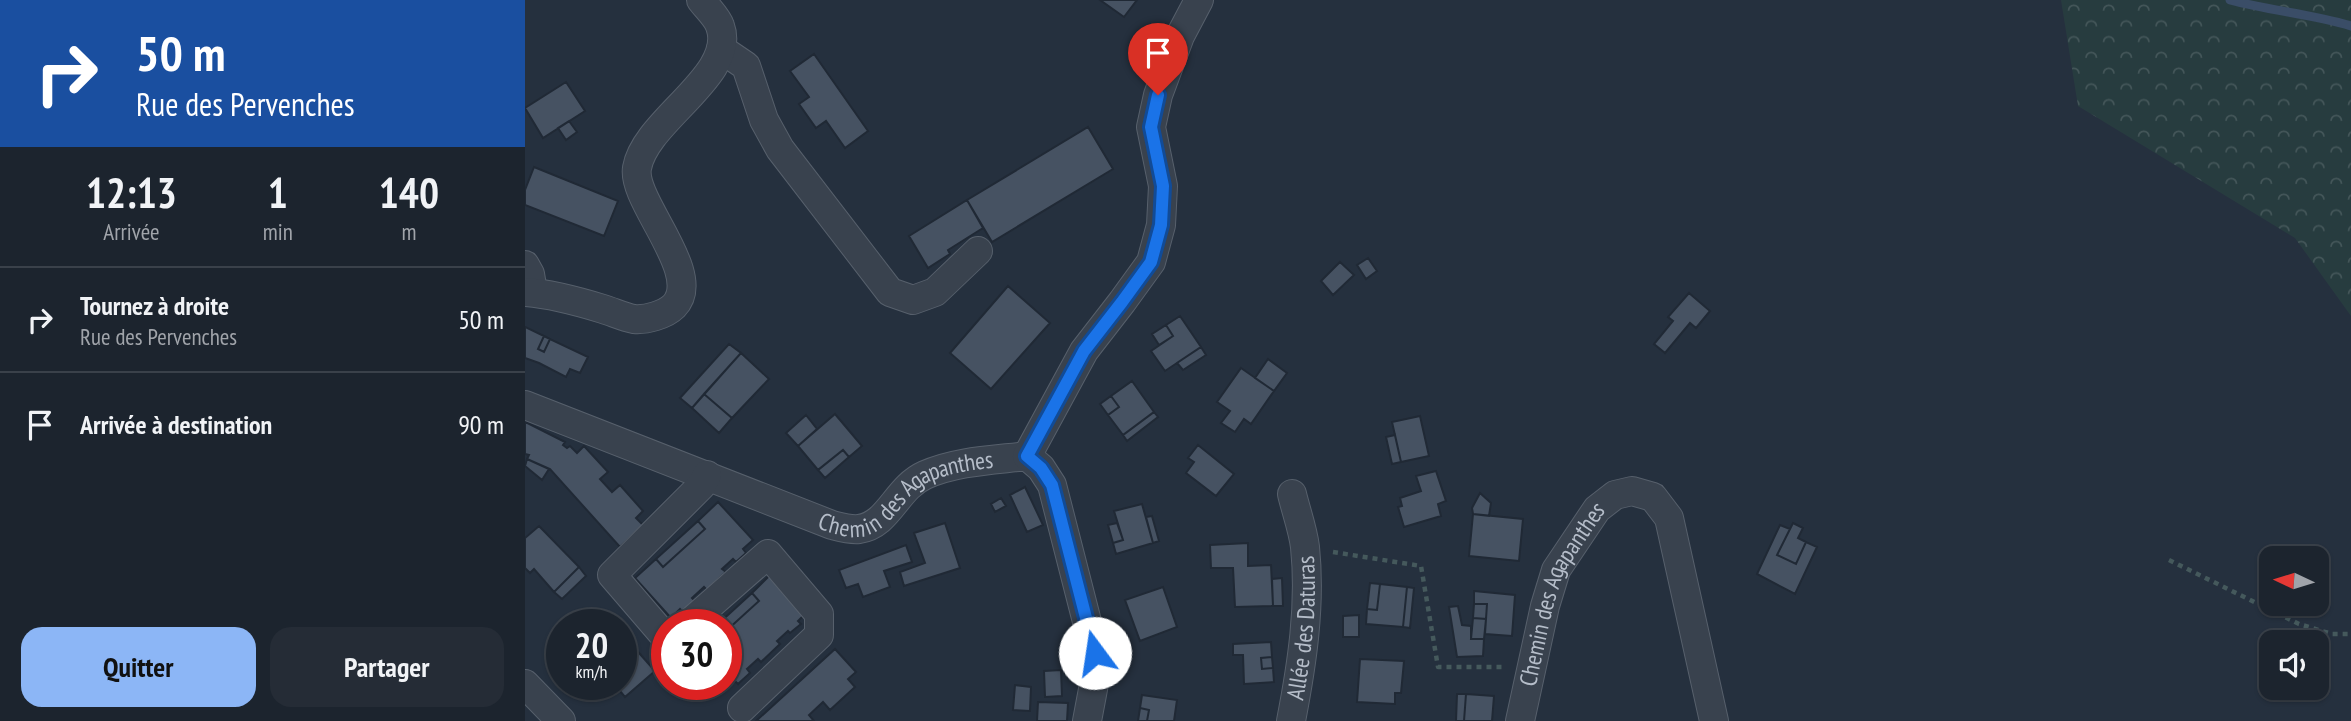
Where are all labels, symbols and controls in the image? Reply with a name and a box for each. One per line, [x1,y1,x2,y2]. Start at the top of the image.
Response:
text: 50 m [136,21,225,85]
pin [1128,23,1188,95]
icon: right [21,28,112,119]
icon: arrive [1139,34,1177,72]
text: Rue des Pervenches [136,83,355,125]
text: 12:13 [86,165,177,220]
text: 1 [268,165,288,220]
text: 140 [379,165,439,220]
text: Arrivée [103,217,159,246]
text: min [263,217,293,246]
text: m [401,217,416,246]
text: Tournez à droite [80,289,229,322]
icon: right [21,301,59,339]
text: 50 m [458,303,504,336]
text: Rue des Pervenches [80,322,237,351]
icon: arrive [21,406,59,444]
text: Arrivée à destination [80,408,272,441]
text: 90 m [458,408,504,441]
street label: Chemin des Agapanthes [814,444,995,545]
street label: Chemin des Agapanthes [1512,493,1610,689]
north arrow [2259,546,2329,616]
map controls [2259,546,2329,700]
street label: Allée des Daturas [1279,555,1322,702]
speed limit sign: 30 [651,609,742,700]
position arrow [1058,616,1132,690]
text: 20 [575,622,608,668]
button: Quitter [21,627,256,707]
button: Partager [270,627,504,707]
button: sound [2259,630,2329,700]
text: km/h [576,660,607,683]

